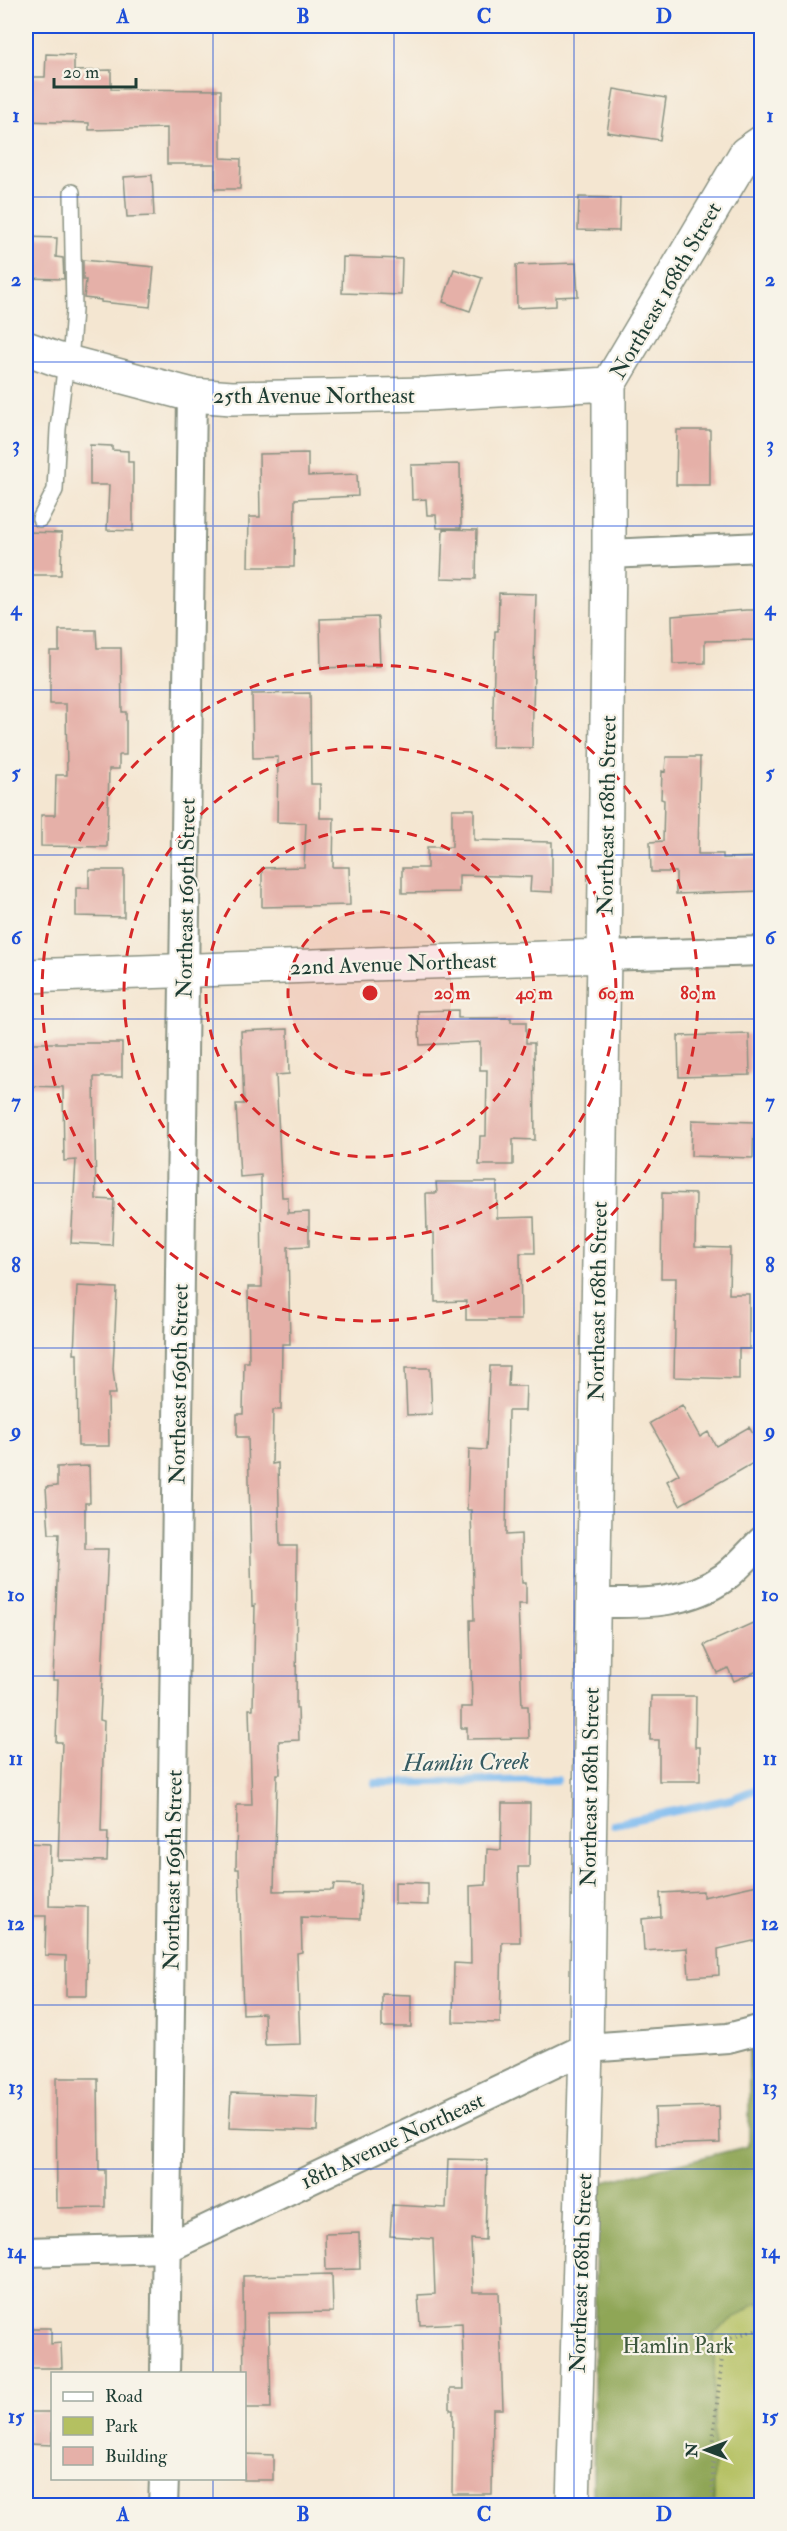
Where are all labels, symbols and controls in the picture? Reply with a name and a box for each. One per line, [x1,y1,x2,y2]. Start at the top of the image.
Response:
text: A [116,4,130,29]
text: B [296,4,310,29]
text: C [477,4,491,29]
text: D [656,4,672,29]
scale bar [54,51,136,89]
text: 20 m [63,61,99,84]
text: 1 [12,103,20,128]
text: 1 [766,103,774,128]
street label: Northeast 168th Street [604,197,728,384]
text: 2 [11,267,21,292]
text: 2 [765,267,775,292]
street label: 25th Avenue Northeast [213,382,415,410]
text: 3 [12,432,20,457]
text: 3 [766,432,774,457]
text: 4 [10,596,23,621]
text: 4 [764,596,777,621]
street label: Northeast 168th Street [591,715,623,915]
text: 5 [12,760,22,785]
text: 5 [766,760,776,785]
street label: Northeast 169th Street [170,797,202,999]
text: 6 [11,925,23,950]
text: 6 [765,925,777,950]
street label: 22nd Avenue Northeast [289,946,497,982]
text: 20 m [434,982,471,1005]
text: 40 m [515,982,553,1005]
text: 60 m [598,982,635,1005]
text: 80 m [680,982,717,1005]
centre of rings [360,983,380,1003]
text: 7 [11,1089,21,1114]
text: 7 [765,1089,775,1114]
street label: Northeast 168th Street [582,1201,614,1401]
text: 8 [11,1253,21,1278]
text: 8 [765,1253,775,1278]
street label: Northeast 169th Street [163,1283,195,1485]
text: 9 [9,1418,21,1443]
text: 9 [763,1418,775,1443]
text: 10 [7,1582,25,1607]
text: 10 [761,1582,779,1607]
street label: Northeast 168th Street [574,1687,606,1887]
text: 11 [9,1746,23,1771]
water label: Hamlin Creek [401,1746,530,1779]
text: 11 [763,1746,777,1771]
street label: Northeast 169th Street [157,1769,189,1971]
text: 12 [7,1911,25,1936]
text: 12 [761,1911,779,1936]
text: 13 [9,2075,23,2100]
text: 13 [763,2075,777,2100]
street label: 18th Avenue Northeast [296,2086,489,2196]
street label: Northeast 168th Street [564,2173,598,2373]
text: 14 [7,2239,26,2264]
text: 14 [761,2239,780,2264]
park label: Hamlin Park [622,2332,734,2360]
legend [51,2372,246,2480]
text: Road [105,2385,143,2408]
text: 15 [8,2404,25,2429]
text: 15 [762,2404,779,2429]
text: Park [105,2415,138,2438]
north arrow [676,2420,736,2480]
text: N [682,2442,702,2458]
text: Building [105,2445,168,2468]
text: A [116,2502,130,2527]
text: B [296,2502,310,2527]
text: C [477,2502,491,2527]
text: D [656,2502,672,2527]

